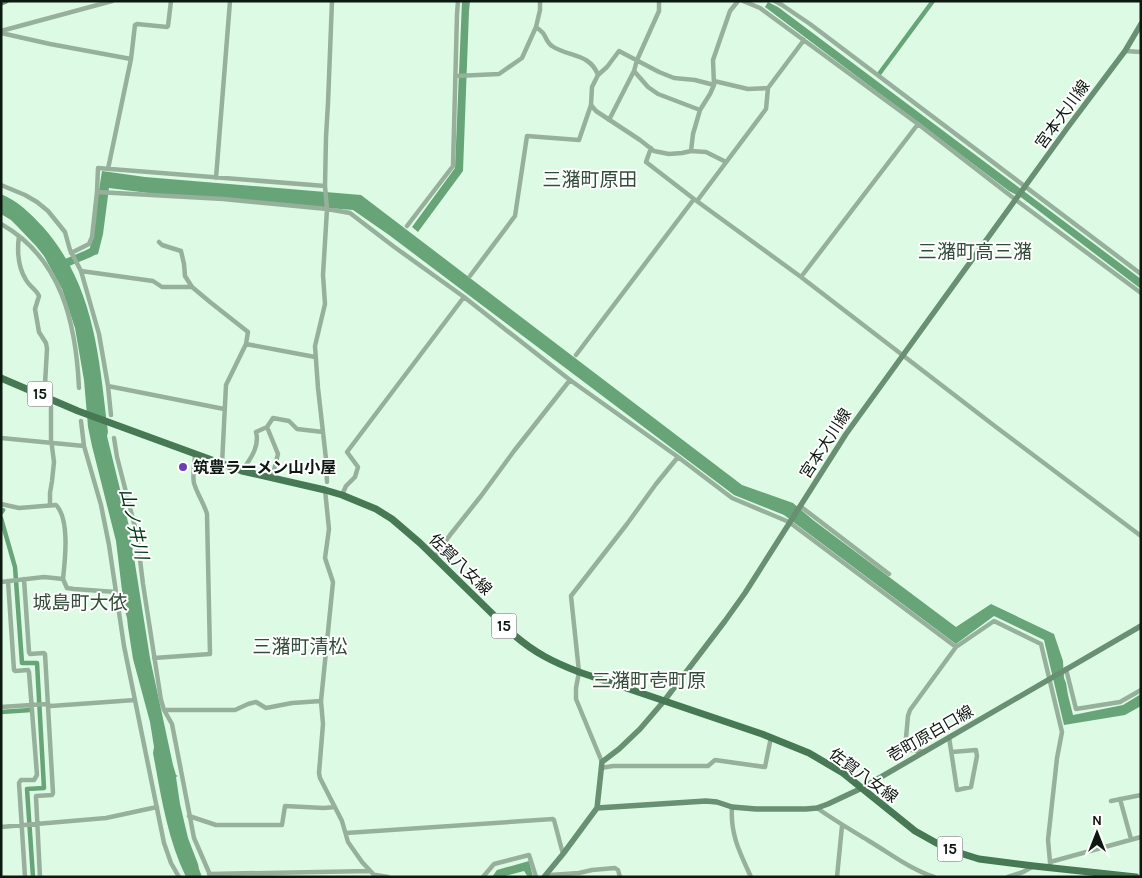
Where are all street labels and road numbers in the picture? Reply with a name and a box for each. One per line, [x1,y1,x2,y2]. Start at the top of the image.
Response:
street label: 宮本大川線 [1031,76,1094,152]
road number: 15 [28,382,52,406]
street label: 宮本大川線 [796,405,855,482]
street label: 佐賀八女線 [425,530,496,599]
road number: 15 [492,614,516,638]
street label: 壱町原白口線 [884,701,977,766]
street label: 佐賀八女線 [826,744,902,807]
road number: 15 [938,836,962,862]

